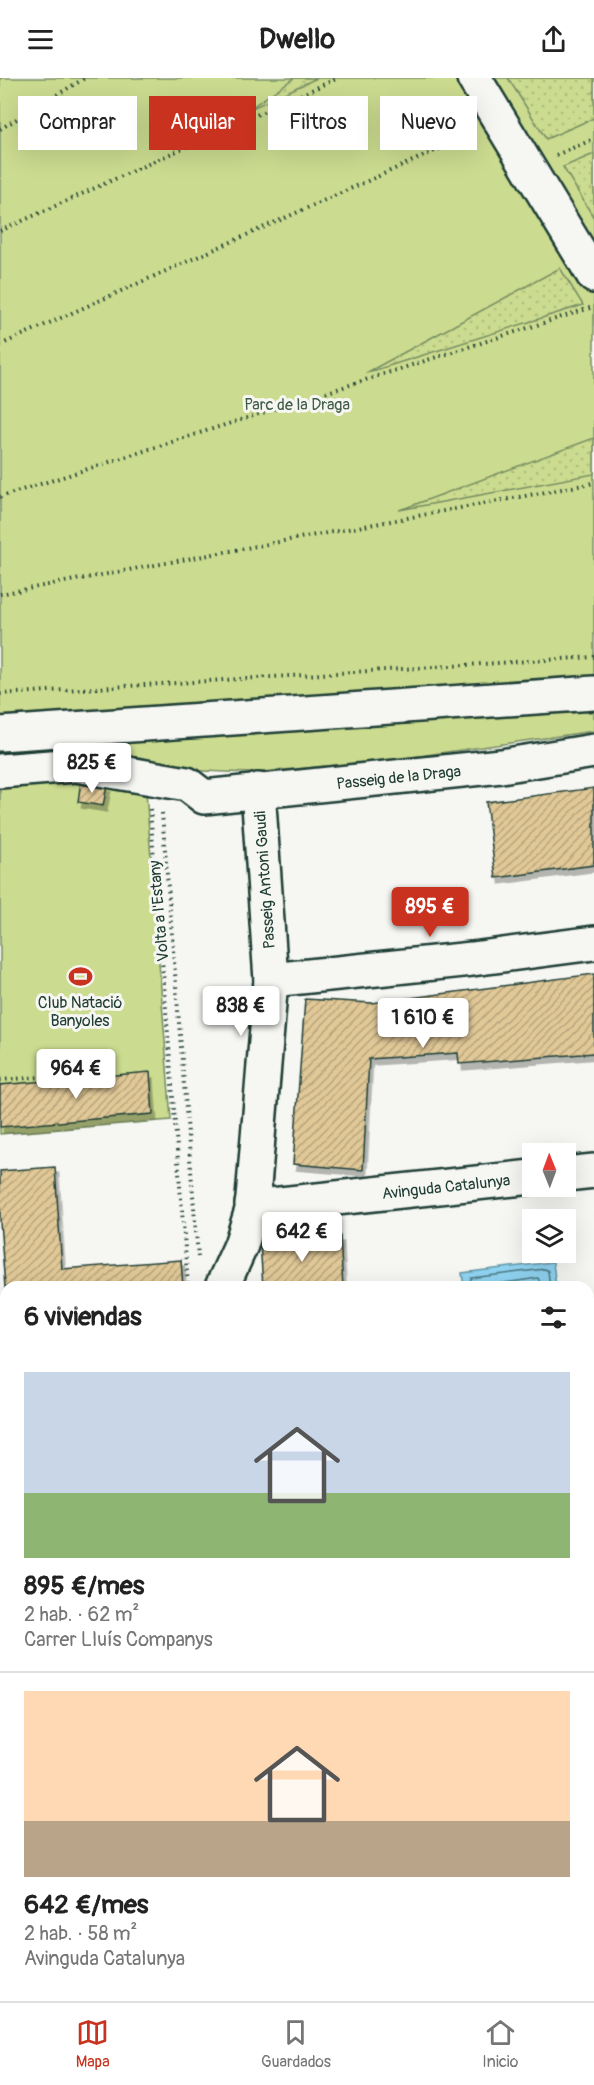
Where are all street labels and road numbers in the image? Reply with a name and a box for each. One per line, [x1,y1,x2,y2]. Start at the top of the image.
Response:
street label: Passeig de la Draga [336,761,462,794]
street label: Passeig Antoni Gaudi [250,810,280,950]
street label: Volta a l'Estany [145,859,173,962]
street label: Avinguda Catalunya [381,1170,511,1204]

